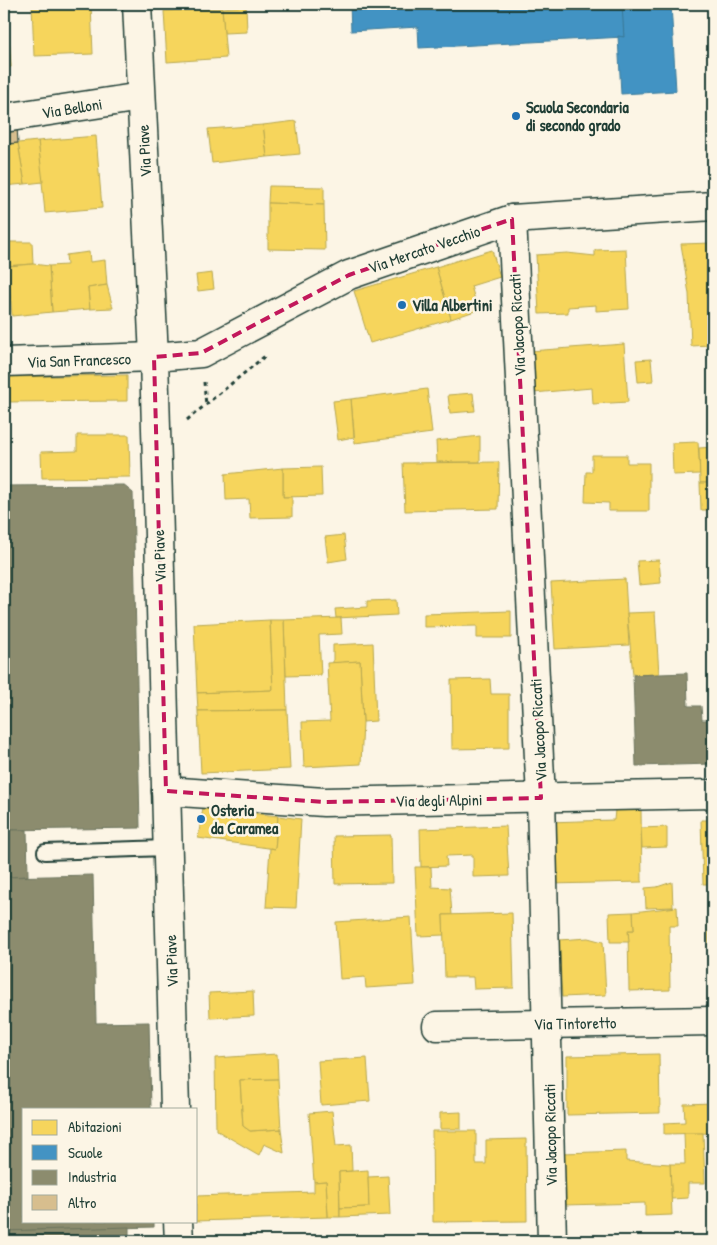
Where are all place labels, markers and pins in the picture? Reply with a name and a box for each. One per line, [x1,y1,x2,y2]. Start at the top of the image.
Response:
place label: Scuola Secondaria di secondo grado [526,96,629,137]
marker: Scuola Secondaria di secondo grado [510,110,522,122]
place label: Villa Albertini [412,294,493,316]
marker: Villa Albertini [396,299,408,311]
place label: Osteria da Caramea [211,799,279,839]
marker: Osteria da Caramea [195,813,207,825]

